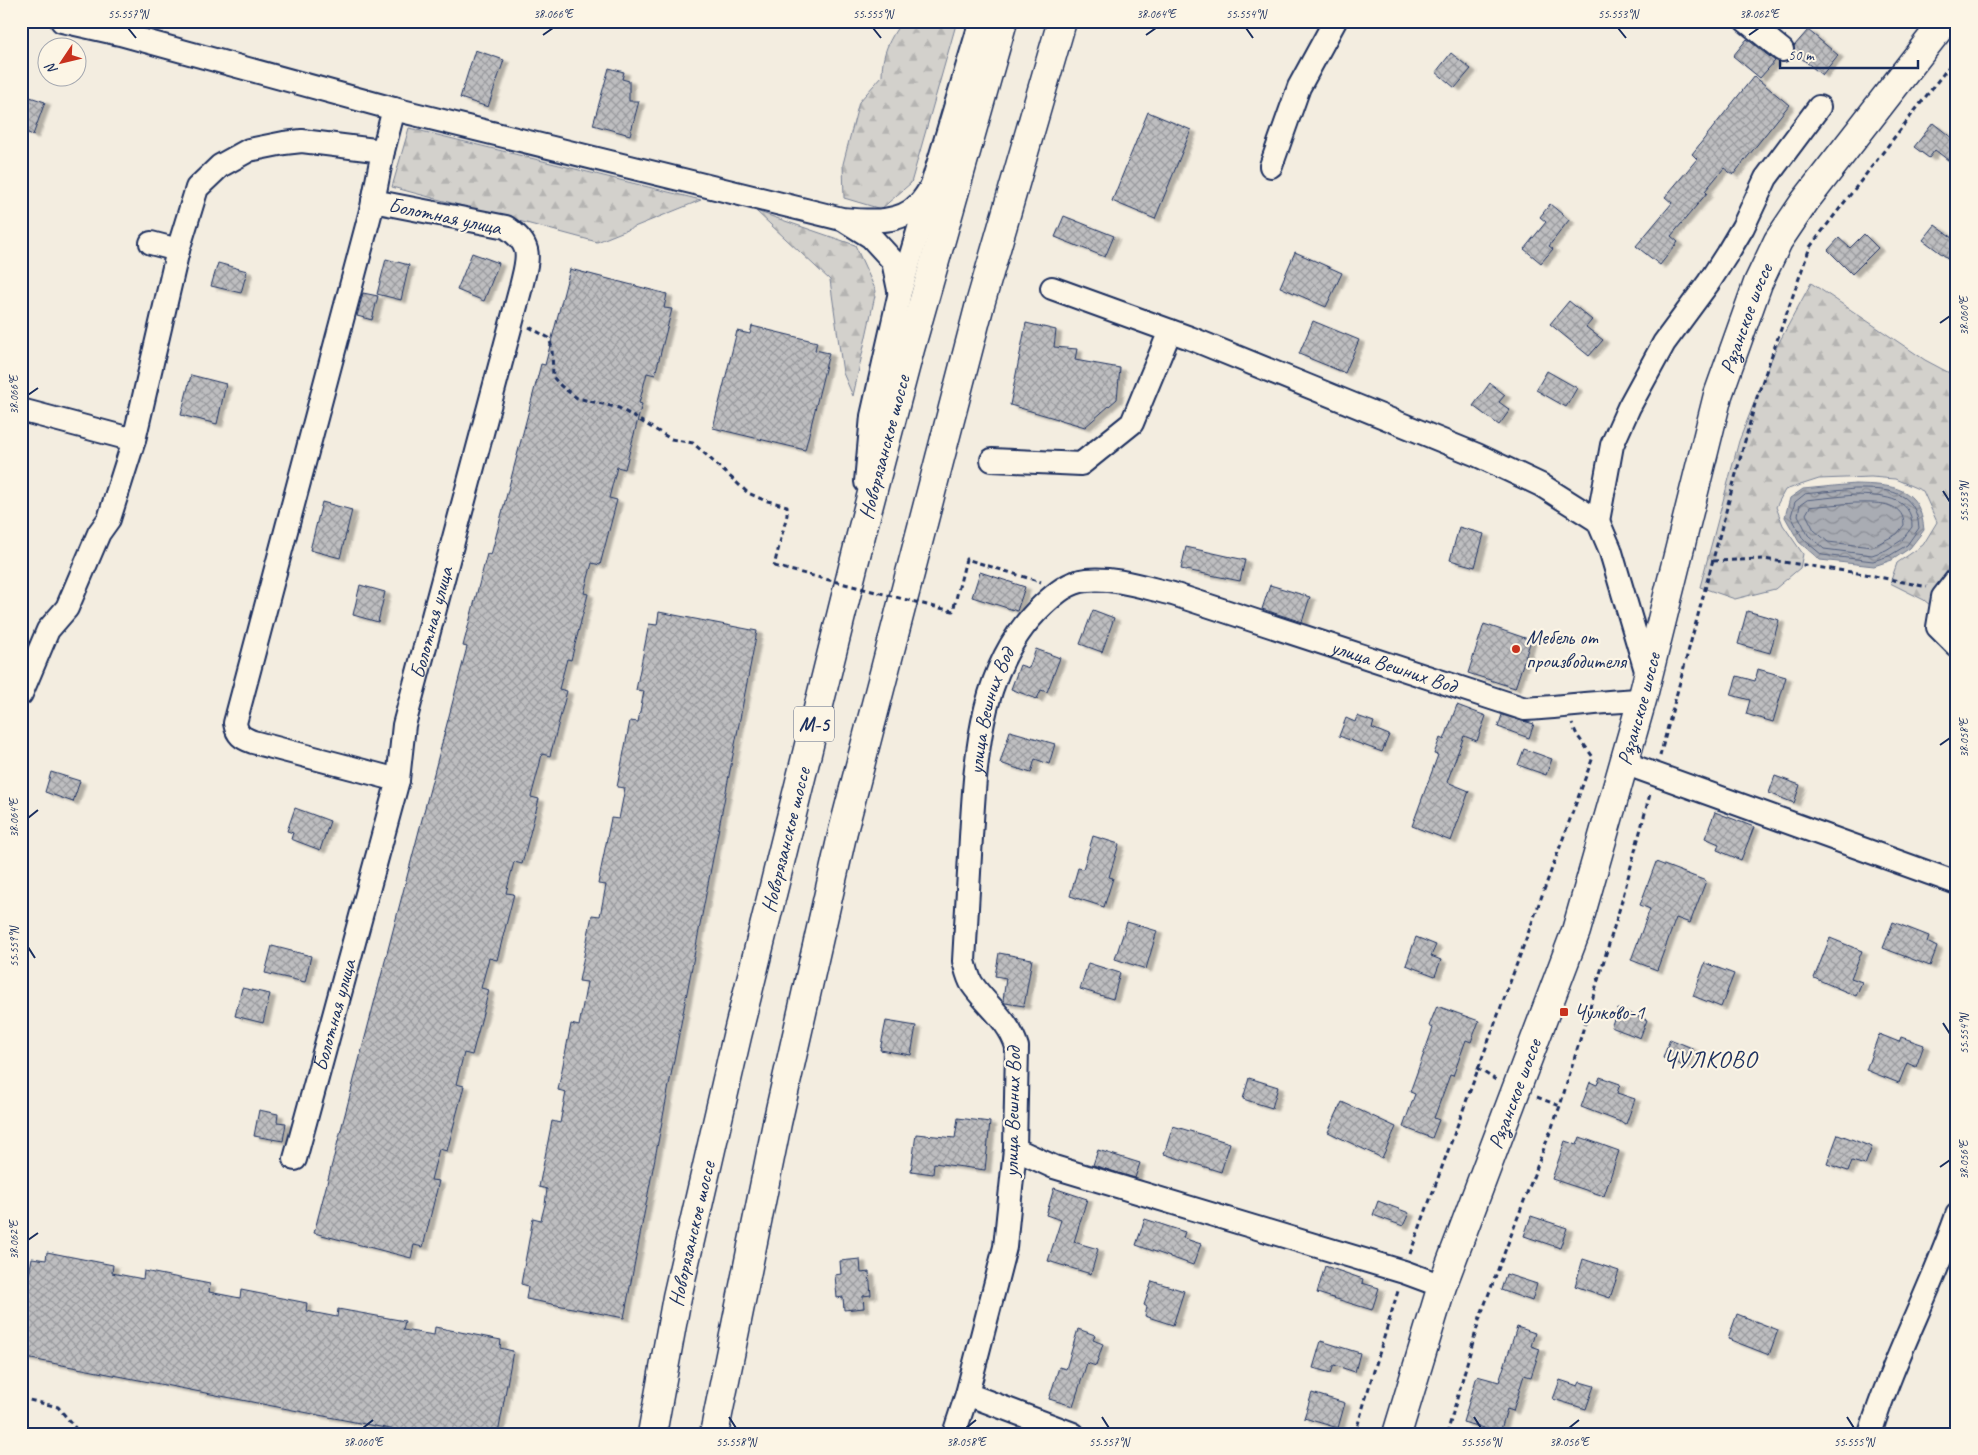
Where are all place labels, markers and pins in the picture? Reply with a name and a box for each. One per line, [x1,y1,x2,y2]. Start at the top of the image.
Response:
place label: Мебель от производителя [1526,624,1628,674]
marker: Мебель от производителя [1510,643,1522,655]
place label: Чулково-1 [1574,999,1646,1025]
marker: Чулково-1 [1558,1006,1570,1018]

